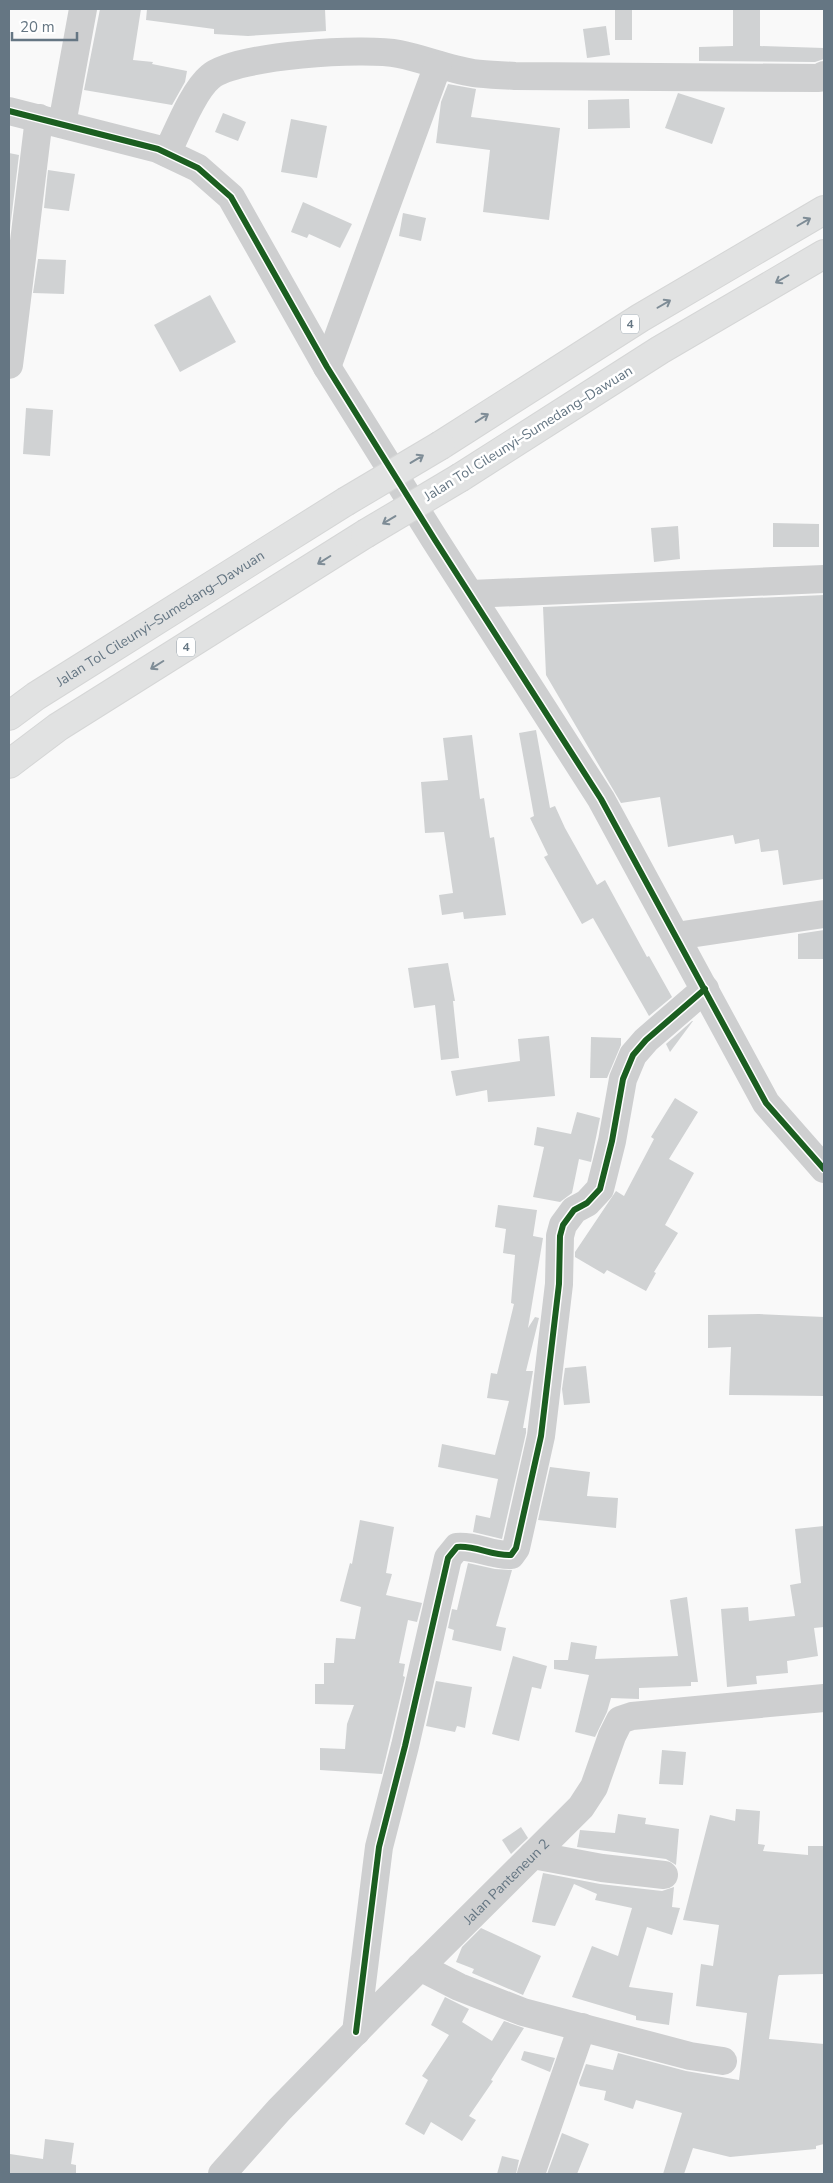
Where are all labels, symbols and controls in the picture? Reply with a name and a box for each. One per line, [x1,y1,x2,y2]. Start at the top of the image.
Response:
scale bar [12,10,78,42]
text: 20 m [20,17,55,37]
one-way arrow [797,216,811,226]
one-way arrow [776,274,790,284]
one-way arrow [656,298,670,308]
road number: 4 [621,314,639,334]
street label: Jalan Tol Cileunyi–Sumedang–Dawuan [420,361,636,506]
one-way arrow [474,413,488,423]
one-way arrow [409,453,423,463]
one-way arrow [383,515,397,525]
street label: Jalan Tol Cileunyi–Sumedang–Dawuan [52,546,268,692]
one-way arrow [317,555,331,565]
road number: 4 [177,638,195,656]
one-way arrow [150,661,164,671]
street label: Jalan Panteneun 2 [459,1835,554,1930]

